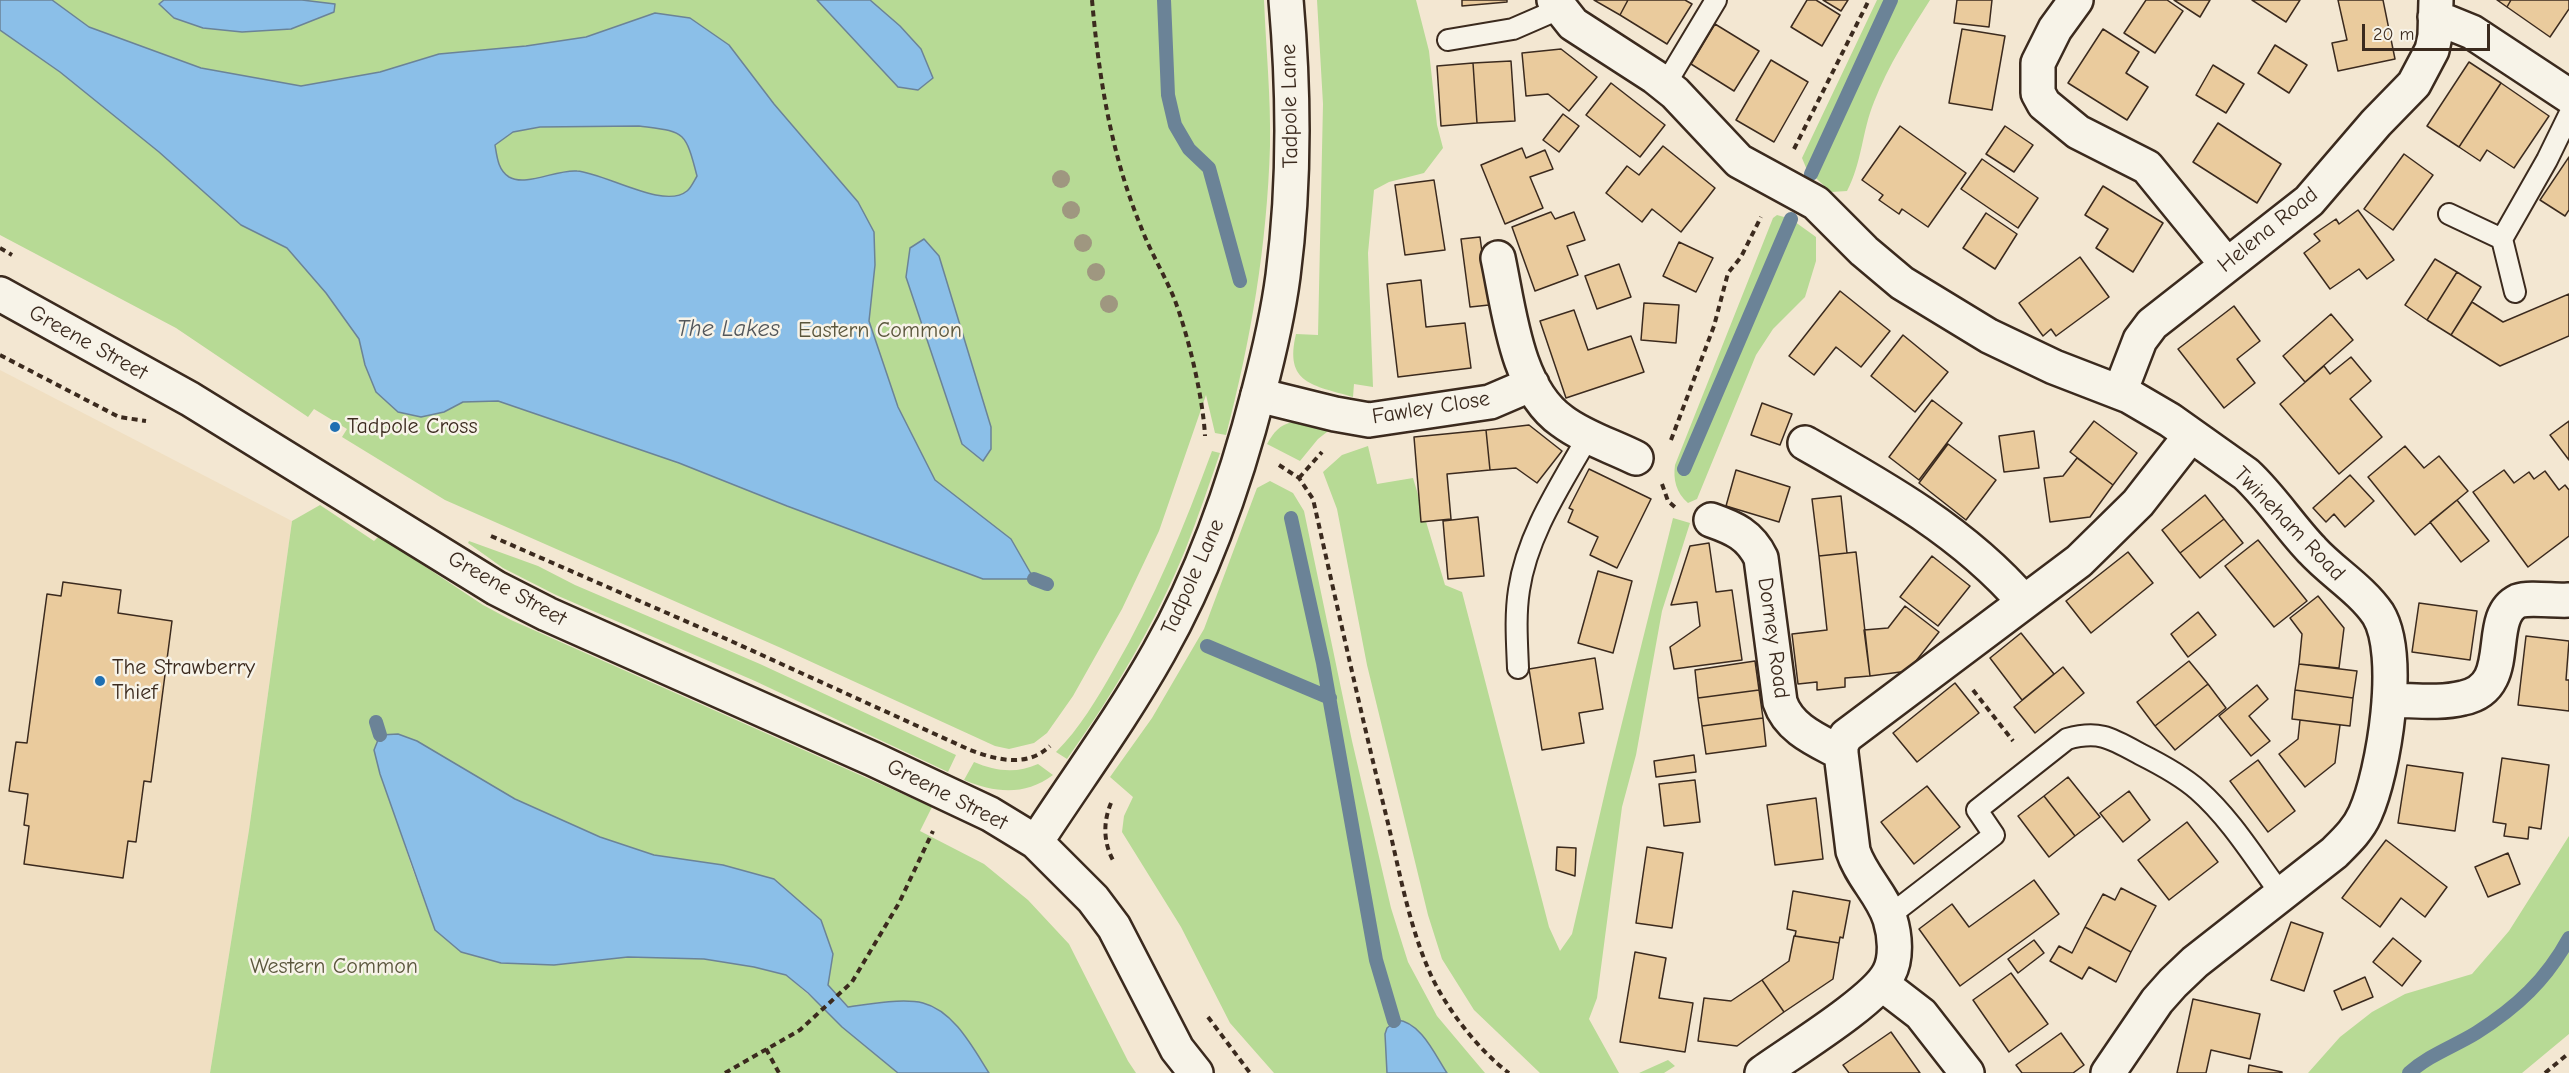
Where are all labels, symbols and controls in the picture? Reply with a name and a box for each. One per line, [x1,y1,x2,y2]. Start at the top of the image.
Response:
scale bar [2365,12,2492,50]
text: 20 m [2373,24,2414,45]
street label: Tadpole Lane [1276,44,1304,168]
street label: Helena Road [2213,182,2323,278]
street label: Greene Street [24,300,152,386]
water label: The Lakes [676,315,780,343]
park label: Eastern Common [798,318,962,344]
street label: Fawley Close [1370,386,1492,430]
place label: Tadpole Cross [347,414,478,440]
marker: Tadpole Cross [328,420,342,434]
street label: Twineham Road [2228,461,2350,587]
street label: Tadpole Lane [1156,515,1230,639]
street label: Greene Street [443,546,571,632]
street label: Dorney Road [1751,576,1795,700]
place label: The Strawberry Thief [112,655,255,706]
marker: The Strawberry Thief [93,674,107,688]
street label: Greene Street [882,753,1012,837]
park label: Western Common [250,954,418,980]

